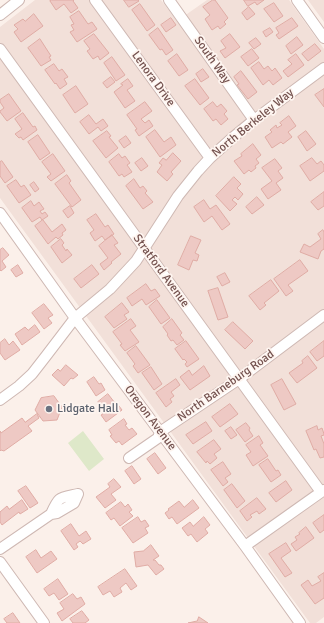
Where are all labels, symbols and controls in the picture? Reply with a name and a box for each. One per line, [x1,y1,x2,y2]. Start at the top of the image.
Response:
street label: South Way [191,34,233,86]
street label: Lenora Drive [128,49,178,109]
street label: North Berkeley Way [209,86,297,160]
street label: Stratford Avenue [130,232,192,310]
street label: North Barneburg Road [175,347,277,425]
street label: Oregon Avenue [121,383,179,453]
place label: Lidgate Hall [57,402,119,416]
marker: Lidgate Hall [44,404,54,414]

